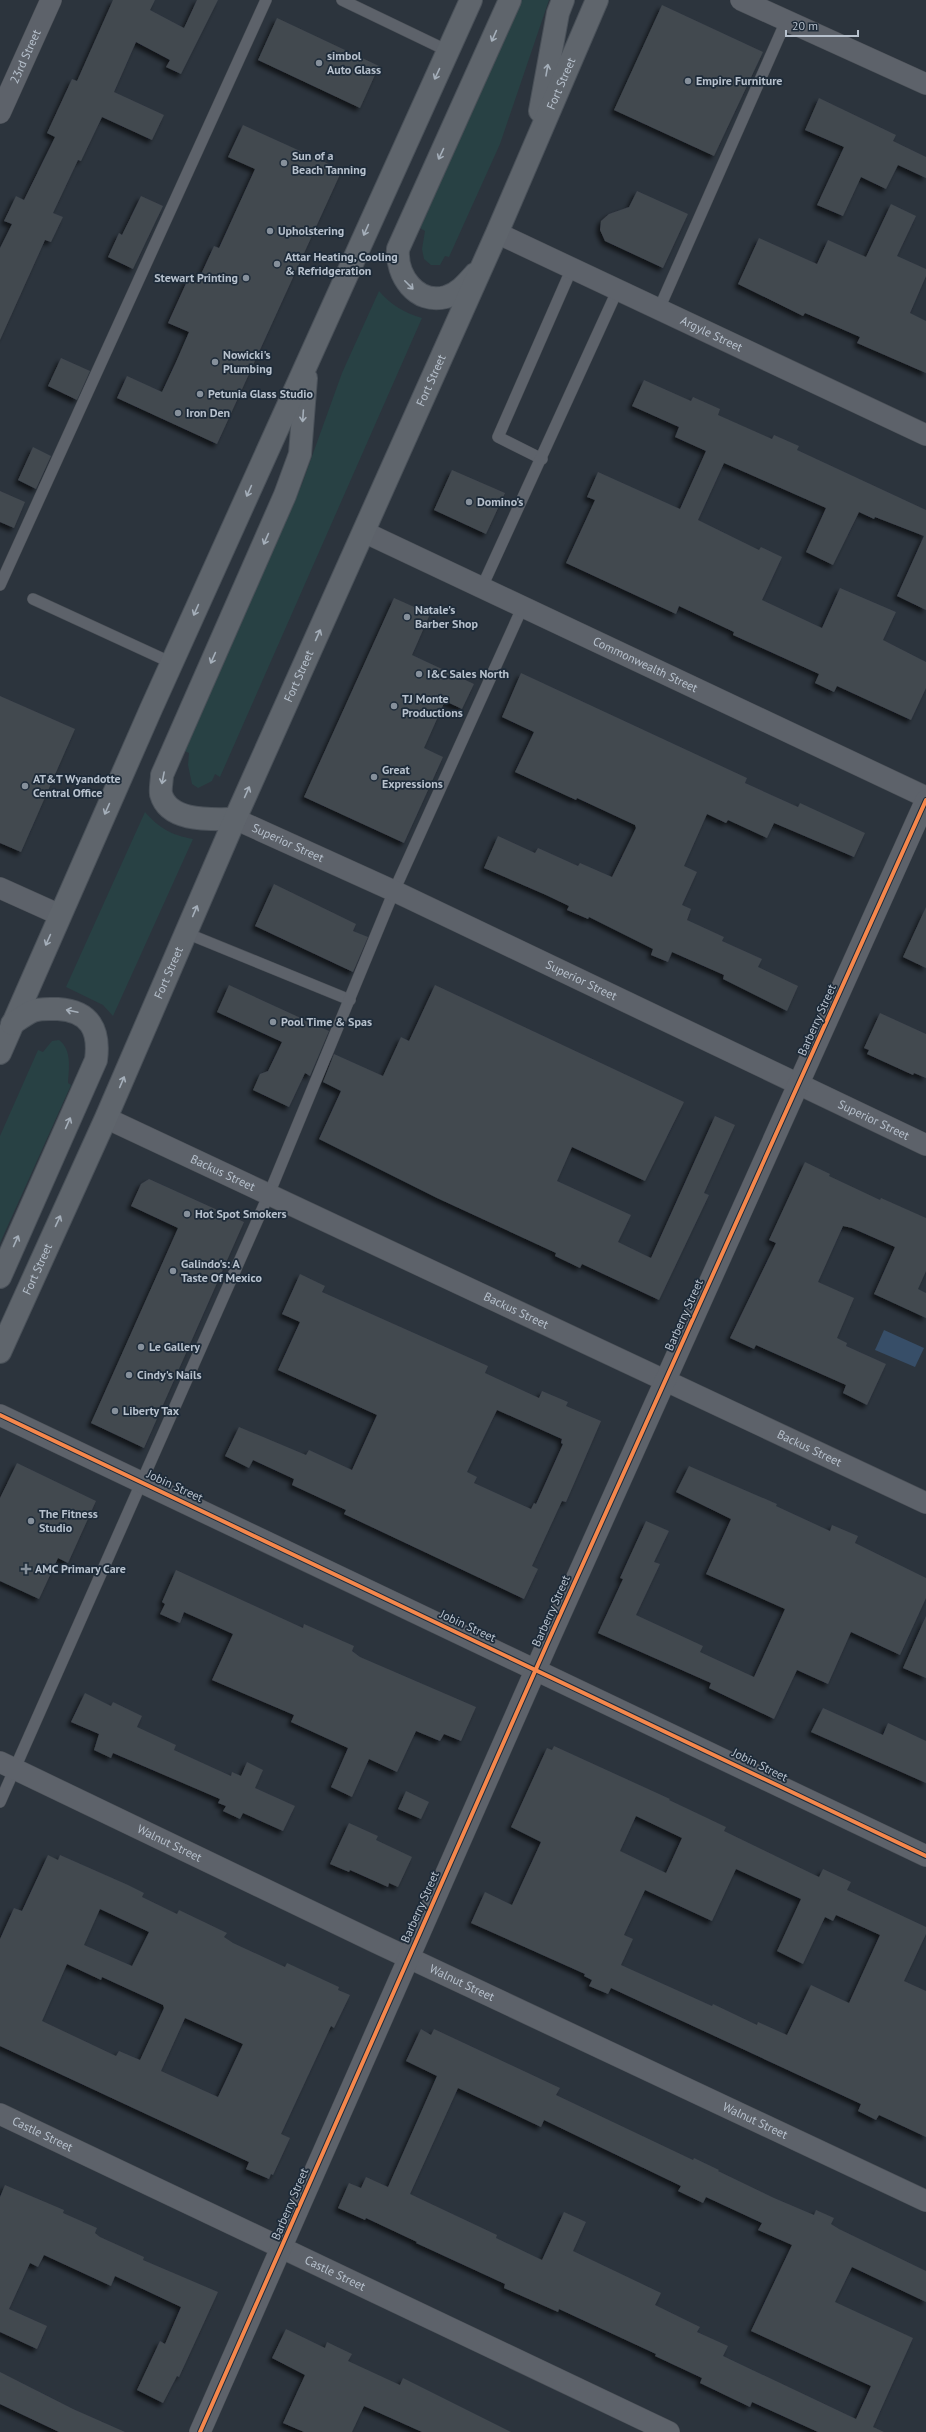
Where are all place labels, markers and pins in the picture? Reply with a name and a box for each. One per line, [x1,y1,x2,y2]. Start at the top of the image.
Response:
place label: simbol Auto Glass [327,48,381,77]
marker: simbol Auto Glass [314,58,324,68]
place label: Empire Furniture [696,73,782,88]
marker: Empire Furniture [683,76,693,86]
place label: Sun of a Beach Tanning [292,148,366,177]
marker: Sun of a Beach Tanning [279,158,289,168]
place label: Upholstering [278,223,344,238]
marker: Upholstering [265,226,275,236]
place label: Attar Heating, Cooling & Refridgeration [285,249,398,278]
marker: Attar Heating, Cooling & Refridgeration [272,259,282,269]
place label: Stewart Printing [154,270,238,285]
marker: Stewart Printing [241,273,251,283]
place label: Nowicki's Plumbing [223,347,272,376]
marker: Nowicki's Plumbing [210,357,220,367]
place label: Petunia Glass Studio [208,386,313,401]
marker: Petunia Glass Studio [195,389,205,399]
place label: Iron Den [186,405,230,420]
marker: Iron Den [173,408,183,418]
place label: Domino's [477,494,523,509]
marker: Domino's [464,497,474,507]
place label: Natale's Barber Shop [415,602,478,631]
marker: Natale's Barber Shop [402,612,412,622]
place label: I&C Sales North [427,666,509,681]
marker: I&C Sales North [414,669,424,679]
place label: TJ Monte Productions [402,691,463,720]
marker: TJ Monte Productions [389,701,399,711]
place label: Great Expressions [382,762,443,791]
place label: AT&T Wyandotte Central Office [33,771,121,800]
marker: Great Expressions [369,772,379,782]
marker: AT&T Wyandotte Central Office [20,781,30,791]
place label: Pool Time & Spas [281,1014,372,1029]
marker: Pool Time & Spas [268,1017,278,1027]
place label: Hot Spot Smokers [195,1206,287,1221]
marker: Hot Spot Smokers [182,1209,192,1219]
place label: Galindo's: A Taste Of Mexico [181,1256,263,1285]
marker: Galindo's: A Taste Of Mexico [168,1266,178,1276]
place label: Le Gallery [149,1339,200,1354]
marker: Le Gallery [136,1342,146,1352]
place label: Cindy's Nails [137,1367,202,1382]
marker: Cindy's Nails [124,1370,134,1380]
place label: Liberty Tax [123,1403,180,1418]
marker: Liberty Tax [110,1406,120,1416]
place label: The Fitness Studio [39,1506,98,1535]
marker: The Fitness Studio [26,1516,36,1526]
place label: AMC Primary Care [35,1561,126,1576]
marker: AMC Primary Care [20,1563,32,1575]

